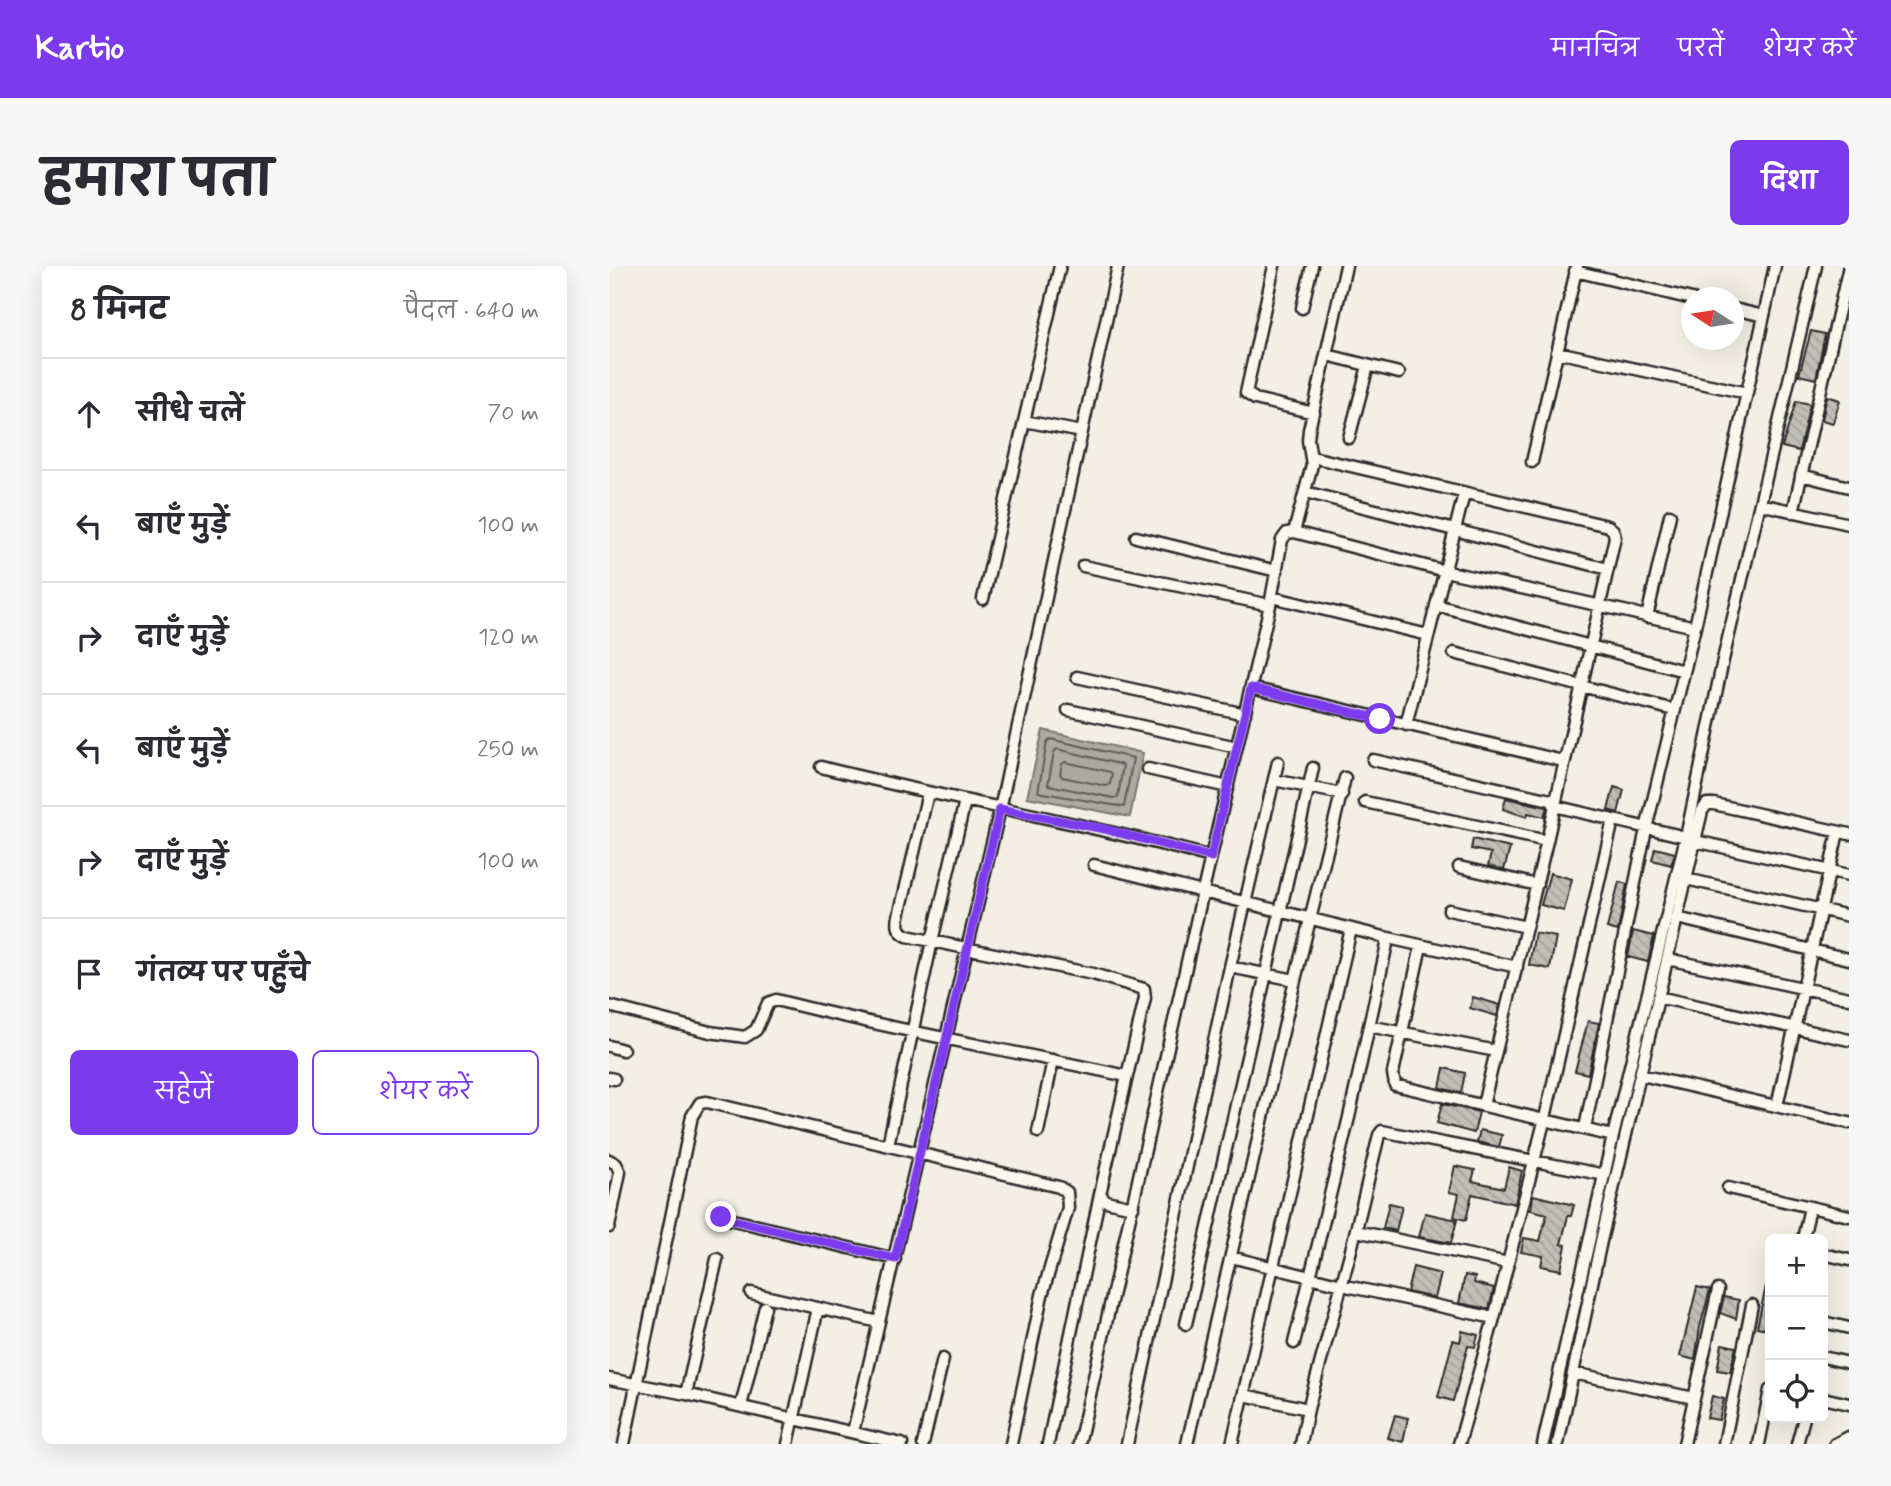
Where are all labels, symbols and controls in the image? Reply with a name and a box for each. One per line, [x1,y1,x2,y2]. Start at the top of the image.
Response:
text: Kartio [35,27,124,71]
text: मानचित्र [1551,34,1639,65]
text: परतें [1677,34,1724,65]
text: शेयर करें [1762,34,1856,65]
button: दिशा [1730,140,1849,225]
text: हमारा पता [42,149,273,214]
north arrow [1681,287,1744,350]
text: 8 मिनट [70,291,168,330]
text: पैदल · 640 m [404,297,539,327]
icon: ahead [70,395,108,433]
text: सीधे चलें [137,397,244,431]
text: 70 m [487,399,539,429]
icon: left [70,507,108,545]
text: बाएँ मुड़ें [137,509,229,543]
text: 100 m [477,511,539,541]
icon: right [70,619,108,657]
text: दाएँ मुड़ें [137,621,228,655]
text: 120 m [478,623,539,653]
route start [1364,703,1395,734]
icon: left [70,731,108,769]
text: बाएँ मुड़ें [137,733,229,767]
text: 250 m [477,735,539,765]
icon: right [70,843,108,881]
text: दाएँ मुड़ें [137,845,228,879]
text: 100 m [477,847,539,877]
icon: arrive [70,955,108,993]
text: गंतव्य पर पहुँचे [137,957,309,991]
button: सहेजें [70,1050,298,1135]
button: शेयर करें [312,1050,539,1135]
route end [705,1201,736,1232]
map controls [1765,1234,1828,1423]
button: + [1765,1234,1828,1297]
button: − [1765,1297,1828,1360]
button: locate [1765,1360,1828,1423]

